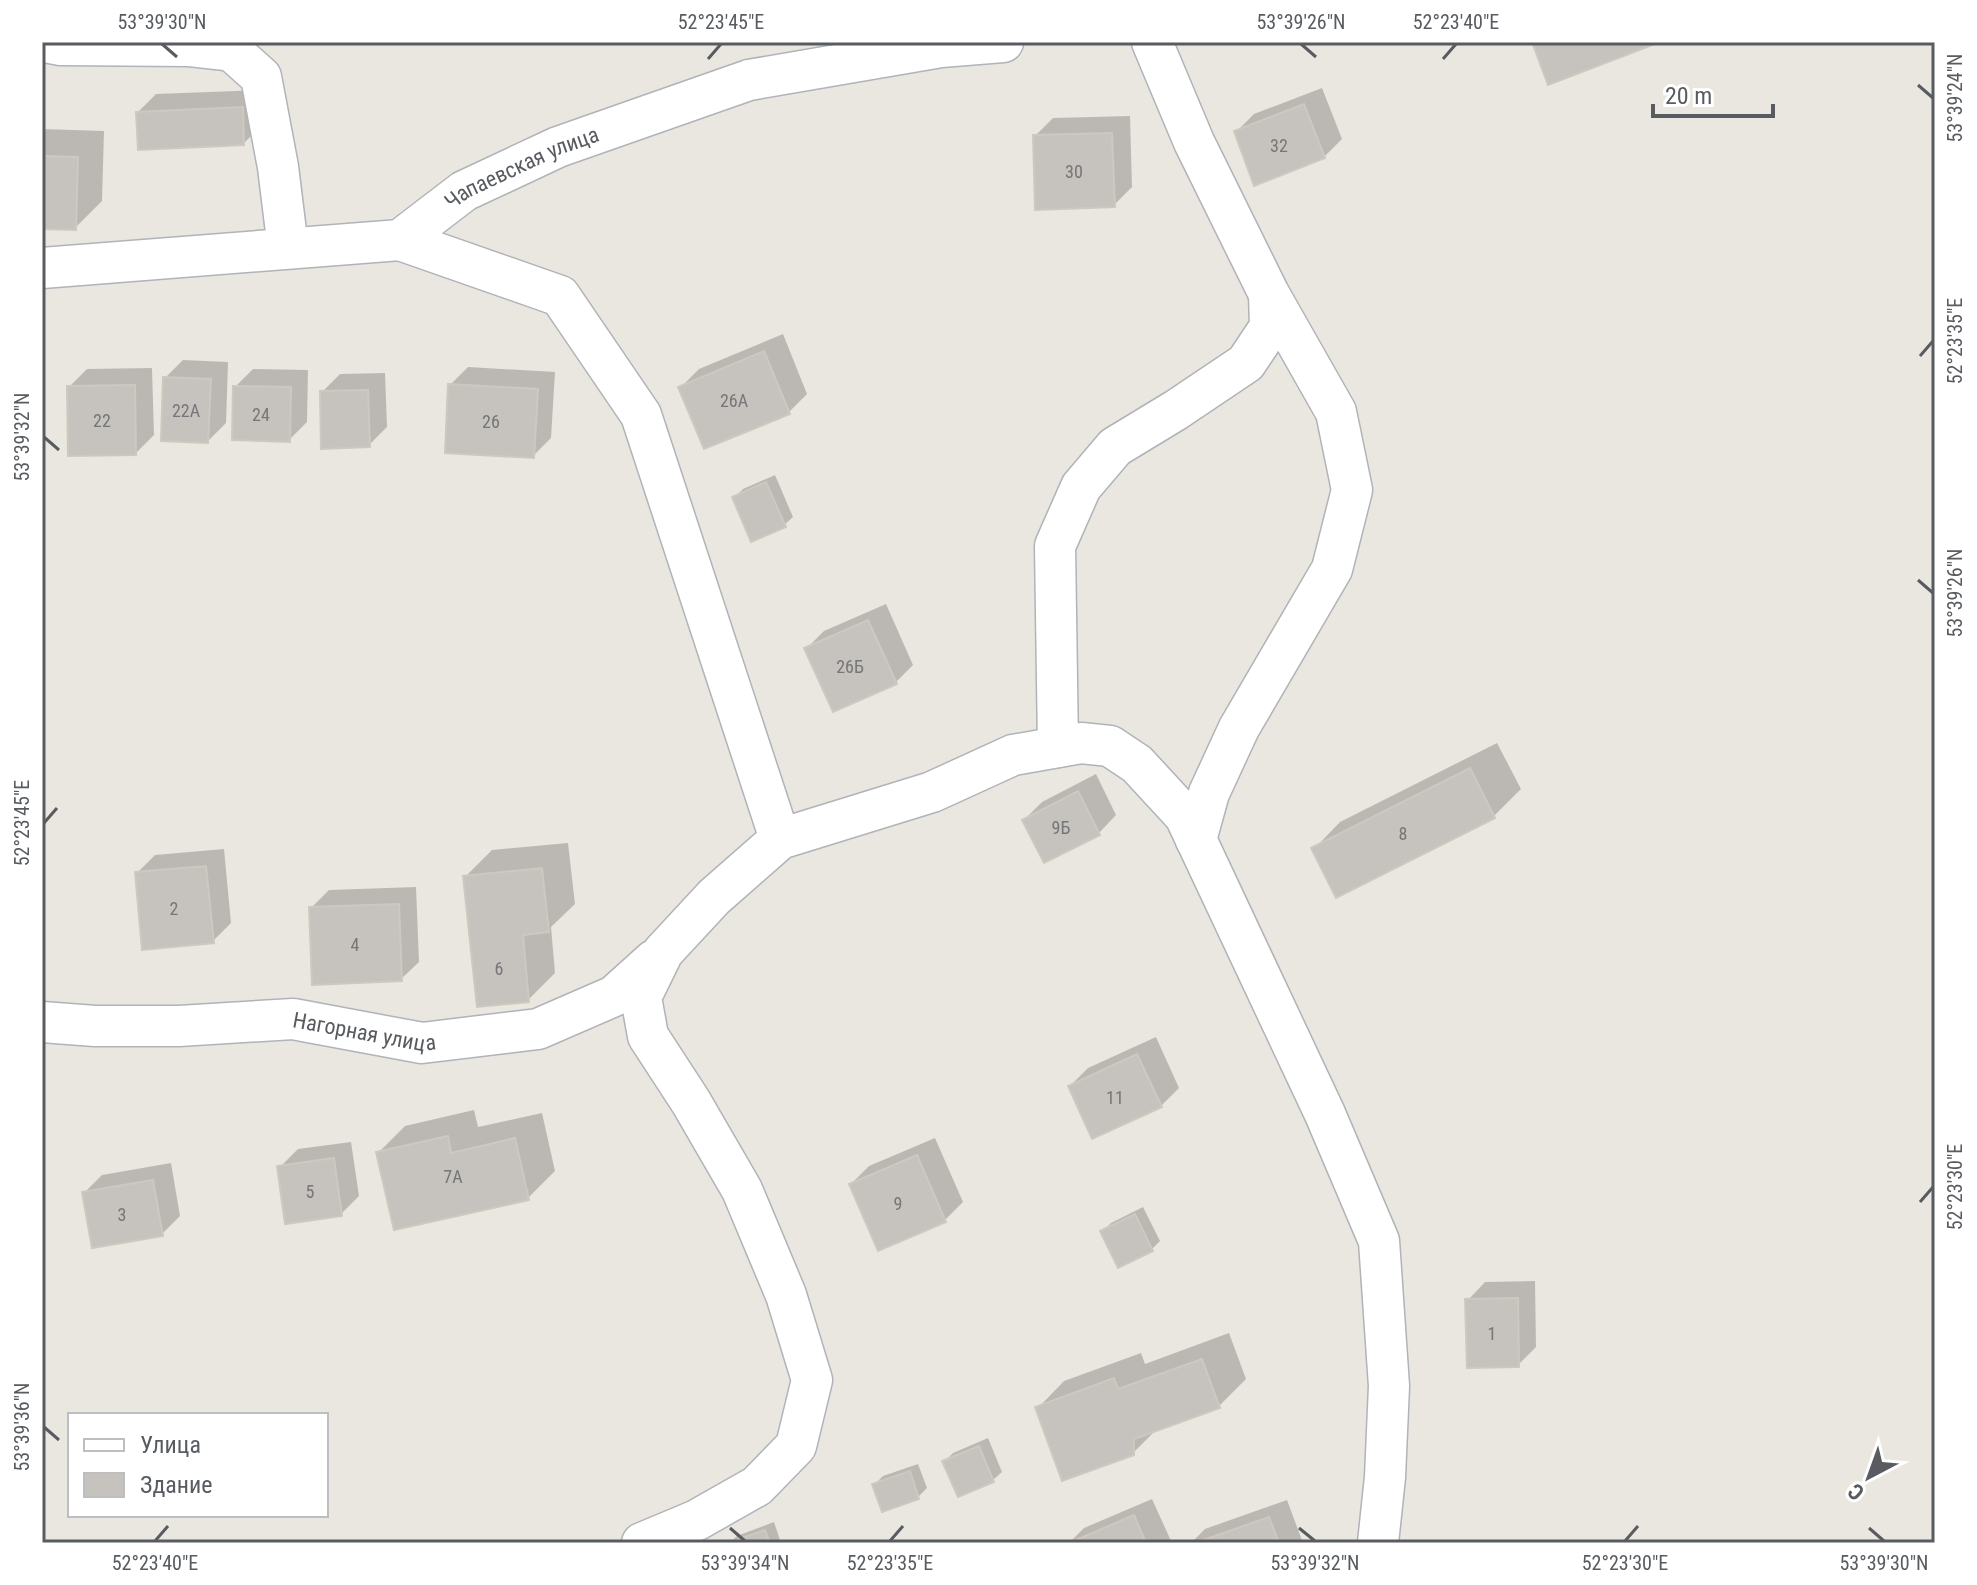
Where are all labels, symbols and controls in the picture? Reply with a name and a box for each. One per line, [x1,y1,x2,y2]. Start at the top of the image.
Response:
text: 53°39'30"N [117,10,207,34]
text: 52°23'45"E [678,10,764,34]
text: 53°39'26"N [1256,10,1346,34]
text: 52°23'40"E [1413,10,1499,34]
text: 53°39'24"N [1943,53,1967,143]
scale bar [1653,68,1773,118]
text: 20 m [1665,82,1712,110]
street label: Чапаевская улица [439,121,602,214]
house number: 32 [1270,135,1288,156]
house number: 30 [1065,161,1083,182]
text: 52°23'35"E [1943,298,1967,384]
house number: 26А [720,390,749,411]
text: 53°39'32"N [10,392,34,482]
house number: 22А [172,400,201,421]
house number: 24 [252,404,270,425]
house number: 22 [93,410,111,431]
house number: 26 [482,411,500,432]
text: 53°39'26"N [1943,548,1967,638]
house number: 26Б [836,656,864,677]
text: 52°23'45"E [10,780,34,866]
house number: 9Б [1052,817,1070,838]
house number: 8 [1399,823,1407,844]
house number: 2 [170,898,179,919]
house number: 4 [351,934,360,955]
house number: 6 [495,958,503,979]
street label: Нагорная улица [291,1007,437,1056]
house number: 11 [1106,1087,1124,1108]
text: 52°23'30"E [1943,1144,1967,1230]
house number: 7А [443,1166,463,1187]
house number: 5 [306,1181,315,1202]
house number: 9 [894,1193,902,1214]
house number: 3 [118,1204,126,1225]
house number: 1 [1488,1323,1496,1344]
text: 53°39'36"N [10,1382,34,1472]
legend [68,1413,328,1517]
text: Улица [140,1431,201,1459]
north arrow [1829,1437,1909,1517]
text: Здание [140,1471,212,1499]
text: С [1843,1478,1869,1505]
text: 52°23'40"E [112,1551,198,1575]
text: 53°39'34"N [700,1551,790,1575]
text: 52°23'35"E [847,1551,933,1575]
text: 53°39'32"N [1270,1551,1360,1575]
text: 52°23'30"E [1582,1551,1668,1575]
text: 53°39'30"N [1839,1551,1929,1575]

